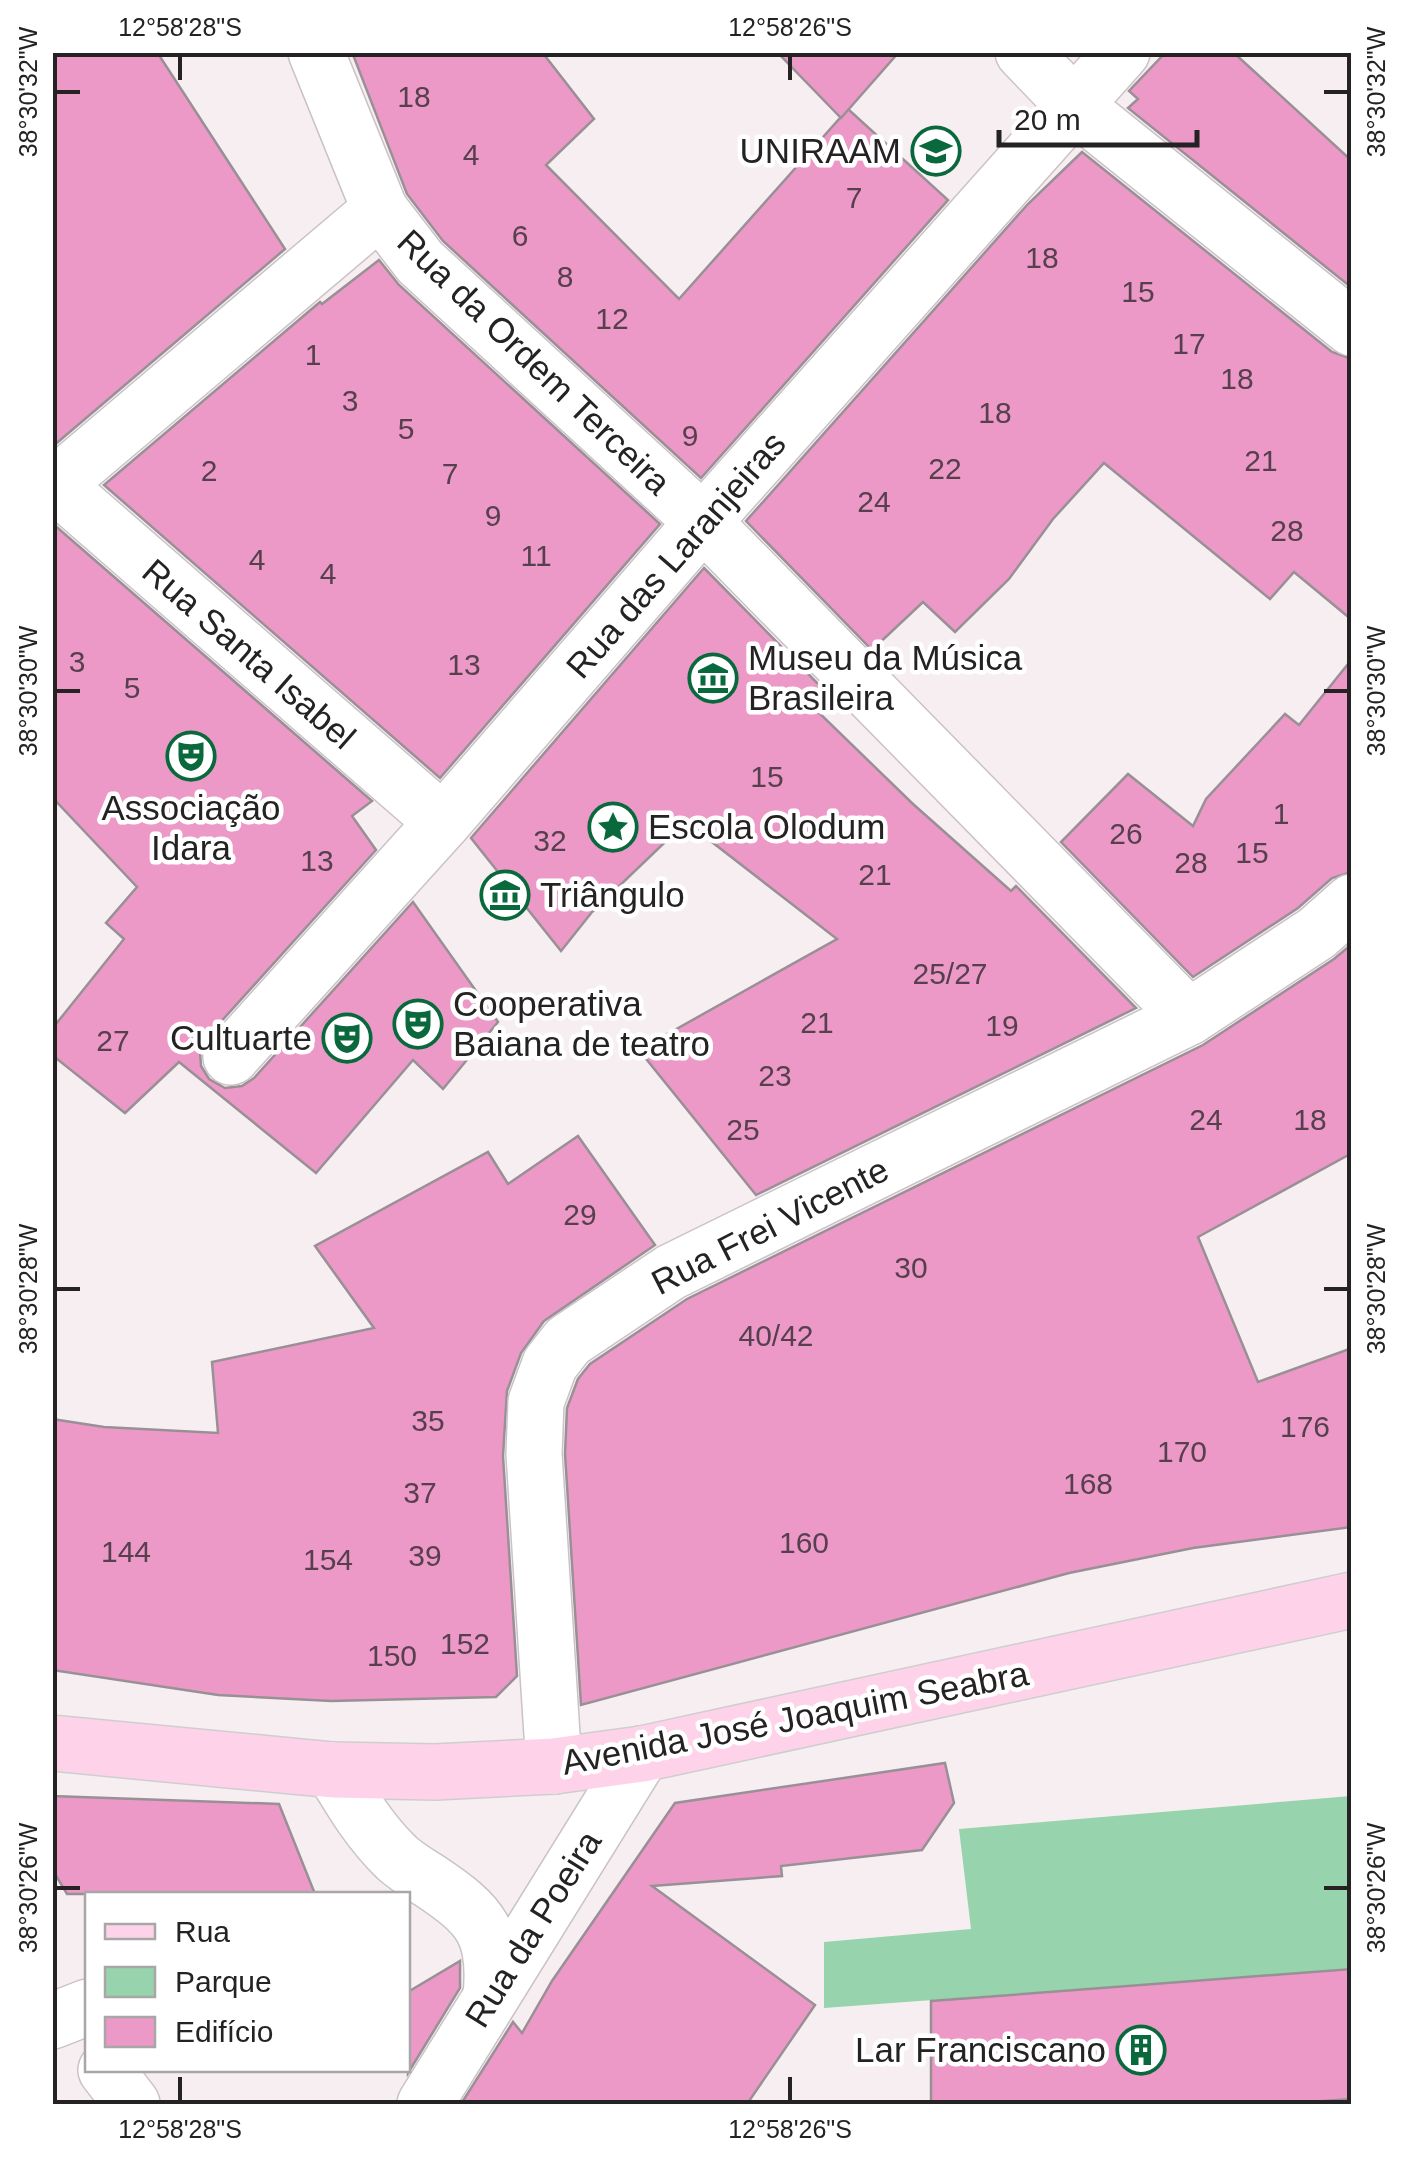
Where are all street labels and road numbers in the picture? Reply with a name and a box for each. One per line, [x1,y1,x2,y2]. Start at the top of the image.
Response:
street label: Rua da Ordem Terceira [390,221,679,502]
street label: Rua das Laranjeiras [558,424,793,686]
street label: Rua Santa Isabel [135,551,363,756]
street label: Rua Frei Vicente [645,1149,894,1302]
street label: Avenida José Joaquim Seabra [558,1653,1032,1782]
street label: Rua da Poeira [457,1823,609,2034]

